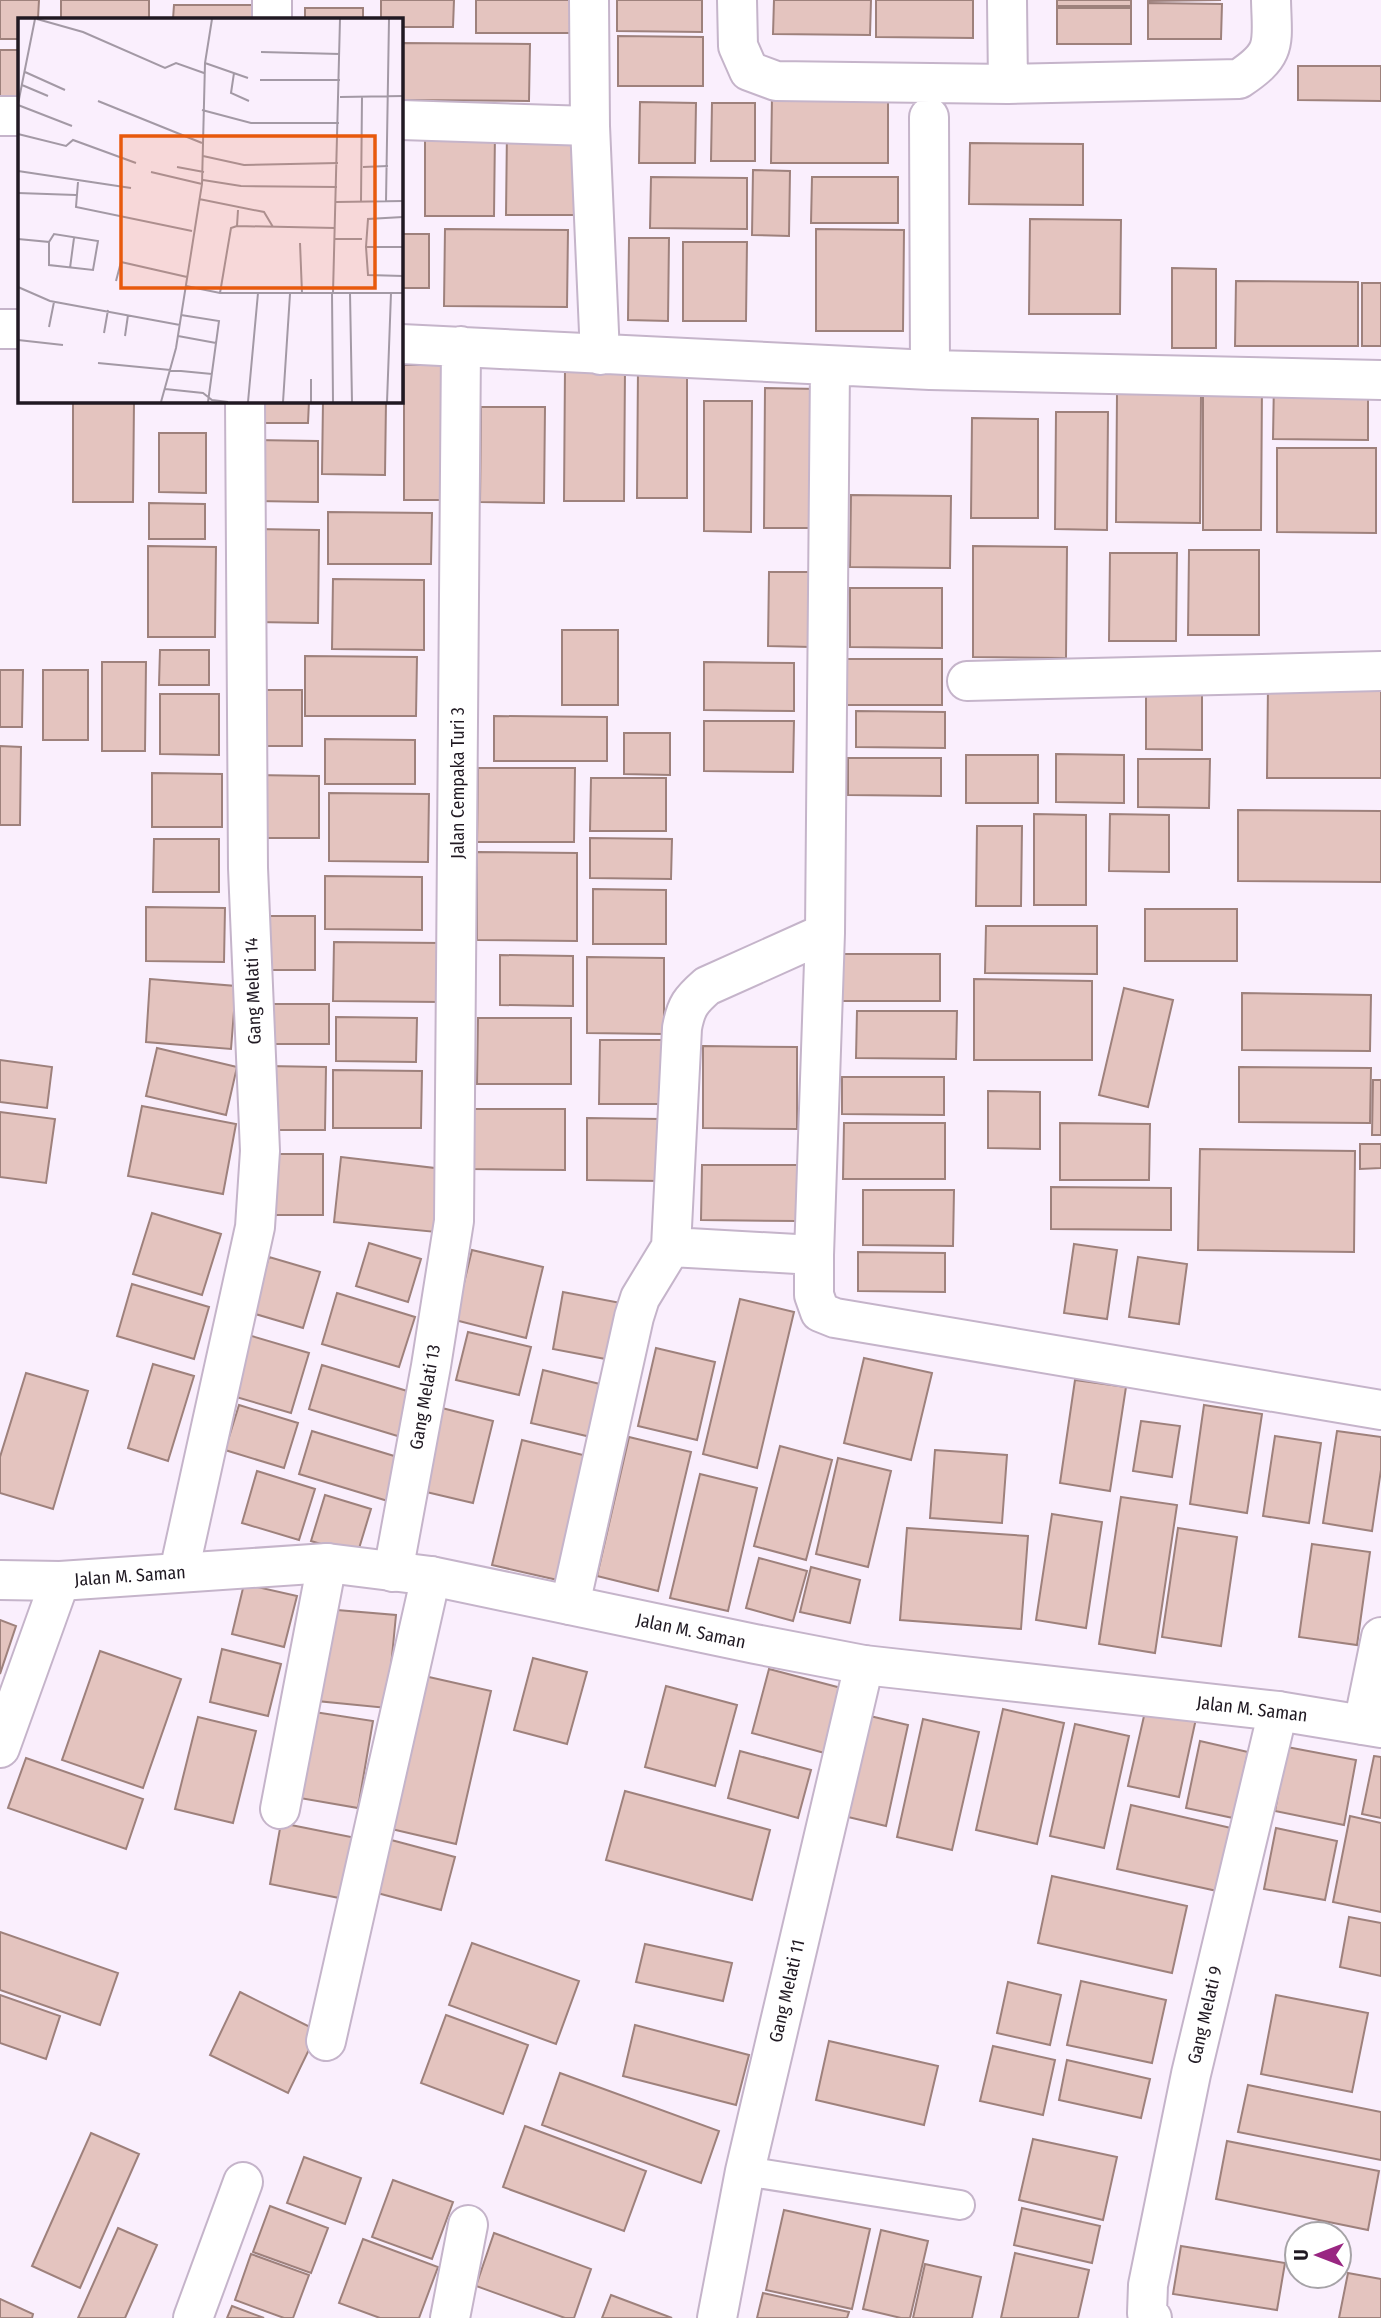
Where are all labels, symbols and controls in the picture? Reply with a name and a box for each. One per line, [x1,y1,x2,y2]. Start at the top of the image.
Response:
inset map [18,18,402,402]
street label: Jalan Cempaka Turi 3 [447,707,469,859]
street label: Gang Melati 14 [240,937,266,1045]
street label: Gang Melati 13 [405,1343,445,1451]
street label: Jalan M. Saman [74,1561,186,1591]
street label: Jalan M. Saman [634,1609,748,1653]
street label: Jalan M. Saman [1195,1691,1309,1727]
street label: Gang Melati 11 [764,1937,810,2045]
street label: Gang Melati 9 [1183,1964,1227,2066]
north arrow [1283,2220,1353,2290]
text: U [1290,2249,1313,2261]

